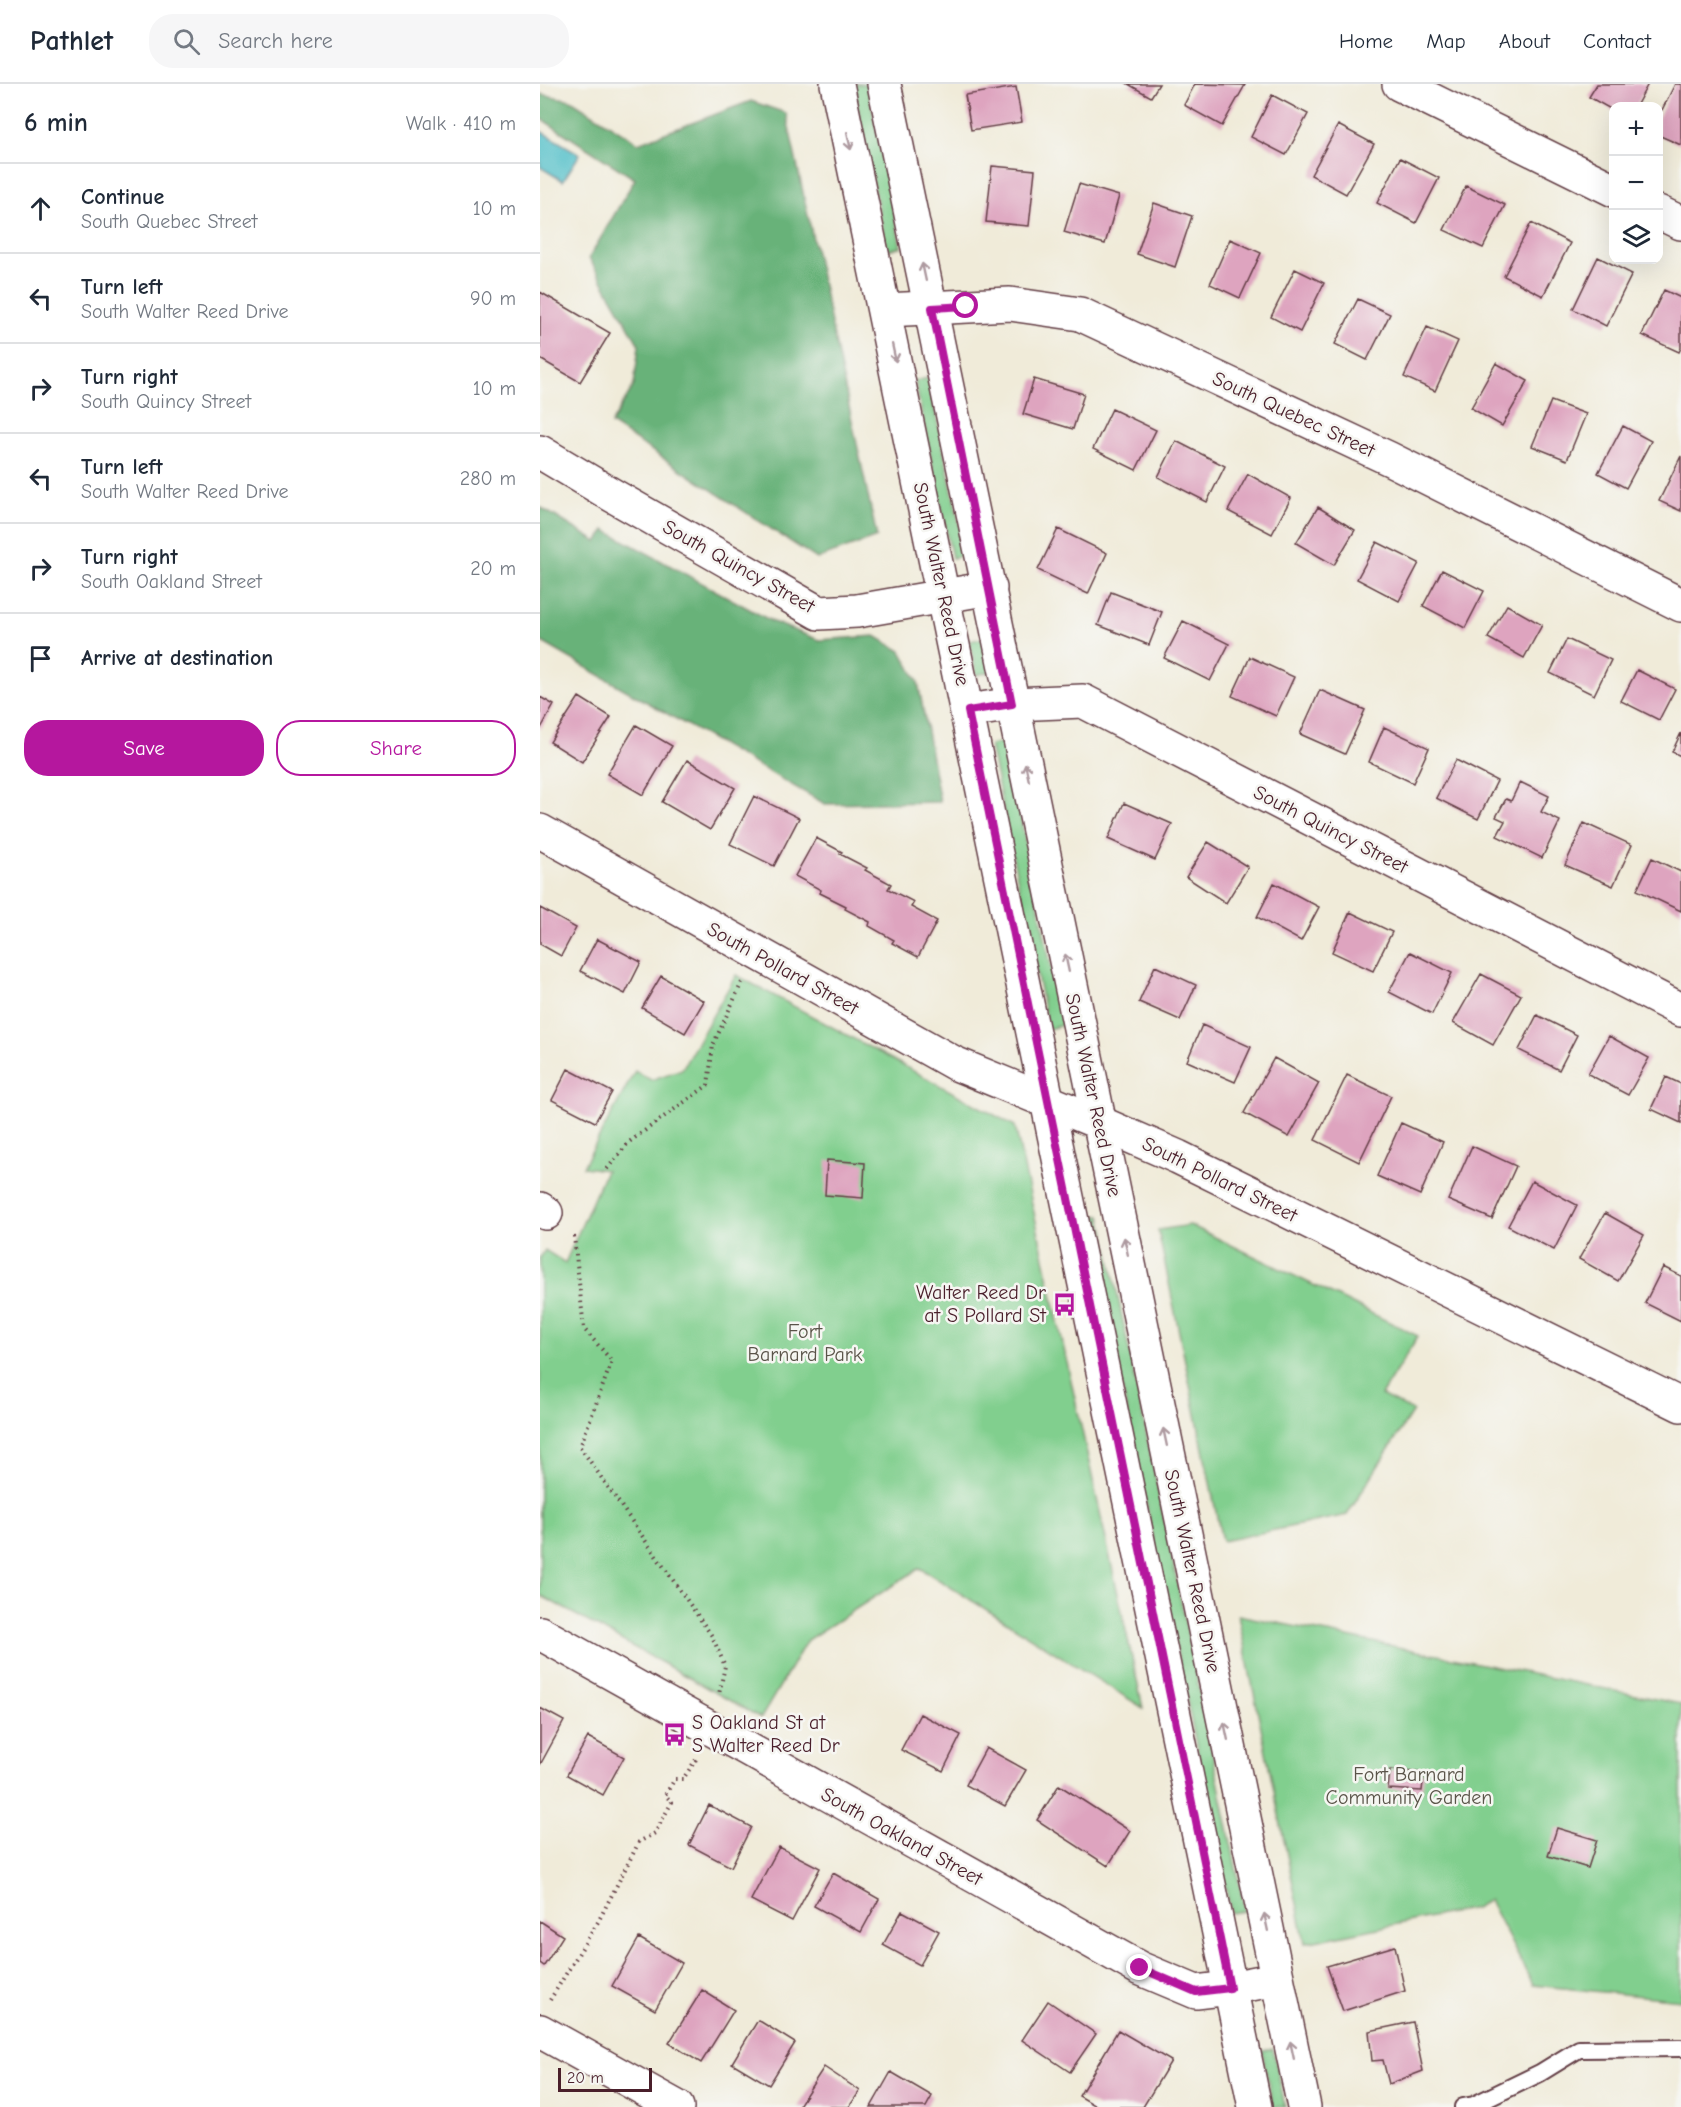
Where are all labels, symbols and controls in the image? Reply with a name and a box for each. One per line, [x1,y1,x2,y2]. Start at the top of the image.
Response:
search box [149,14,569,68]
text: Pathlet [30,25,113,57]
icon: search [170,25,203,58]
text: Search here [218,28,333,54]
text: Home [1339,29,1393,53]
text: Map [1426,29,1466,53]
text: About [1499,29,1550,53]
text: Contact [1583,29,1651,53]
map controls [1609,102,1663,264]
button: + [1609,102,1663,156]
text: 6 min [24,108,88,138]
text: Walk · 410 m [406,112,516,135]
one-way arrow [844,132,856,151]
button: − [1609,156,1663,210]
text: Continue [81,184,164,210]
icon: ahead [24,192,57,225]
text: 10 m [473,197,516,220]
text: South Quebec Street [81,210,257,233]
button: layers [1609,210,1663,264]
one-way arrow [918,263,930,282]
text: Turn left [81,274,163,300]
icon: left [24,282,57,315]
text: 90 m [470,287,516,310]
route start [952,292,978,318]
text: South Walter Reed Drive [81,300,288,323]
one-way arrow [889,342,900,362]
text: Turn right [81,364,178,390]
street label: South Quebec Street [1209,367,1380,463]
icon: right [24,372,57,405]
text: 10 m [473,377,516,400]
text: South Quincy Street [81,390,251,413]
text: Turn left [81,454,163,480]
icon: left [24,462,57,495]
text: 280 m [460,467,516,490]
text: South Walter Reed Drive [81,480,288,503]
street label: South Walter Reed Drive [909,480,974,688]
street label: South Quincy Street [659,515,820,618]
text: Turn right [81,544,178,570]
icon: right [24,552,57,585]
text: 20 m [470,557,516,580]
text: South Oakland Street [81,570,262,593]
icon: arrive [24,642,57,675]
text: Arrive at destination [81,645,273,671]
button: Save [24,720,264,776]
button: Share [276,720,516,776]
one-way arrow [1021,762,1032,782]
street label: South Quincy Street [1250,781,1413,879]
street label: South Pollard Street [703,917,864,1020]
one-way arrow [1061,953,1072,973]
street label: South Walter Reed Drive [1061,991,1126,1199]
street label: South Pollard Street [1138,1132,1302,1228]
one-way arrow [1120,1237,1131,1256]
place label: Walter Reed Dr at S Pollard St [916,1281,1047,1327]
bus stop icon: Walter Reed Dr at S Pollard St [1051,1291,1077,1317]
park label: Fort Barnard Park [748,1320,863,1366]
one-way arrow [1159,1428,1170,1447]
street label: South Walter Reed Drive [1160,1467,1225,1675]
place label: S Oakland St at S Walter Reed Dr [692,1711,840,1757]
bus stop icon: S Oakland St at S Walter Reed Dr [661,1721,687,1747]
one-way arrow [1220,1722,1231,1741]
park label: Fort Barnard Community Garden [1326,1763,1492,1809]
street label: South Oakland Street [817,1783,988,1891]
one-way arrow [1259,1913,1271,1932]
route end [1126,1954,1152,1980]
one-way arrow [1286,2040,1297,2060]
scale bar [558,2065,652,2092]
text: 20 m [567,2069,604,2087]

